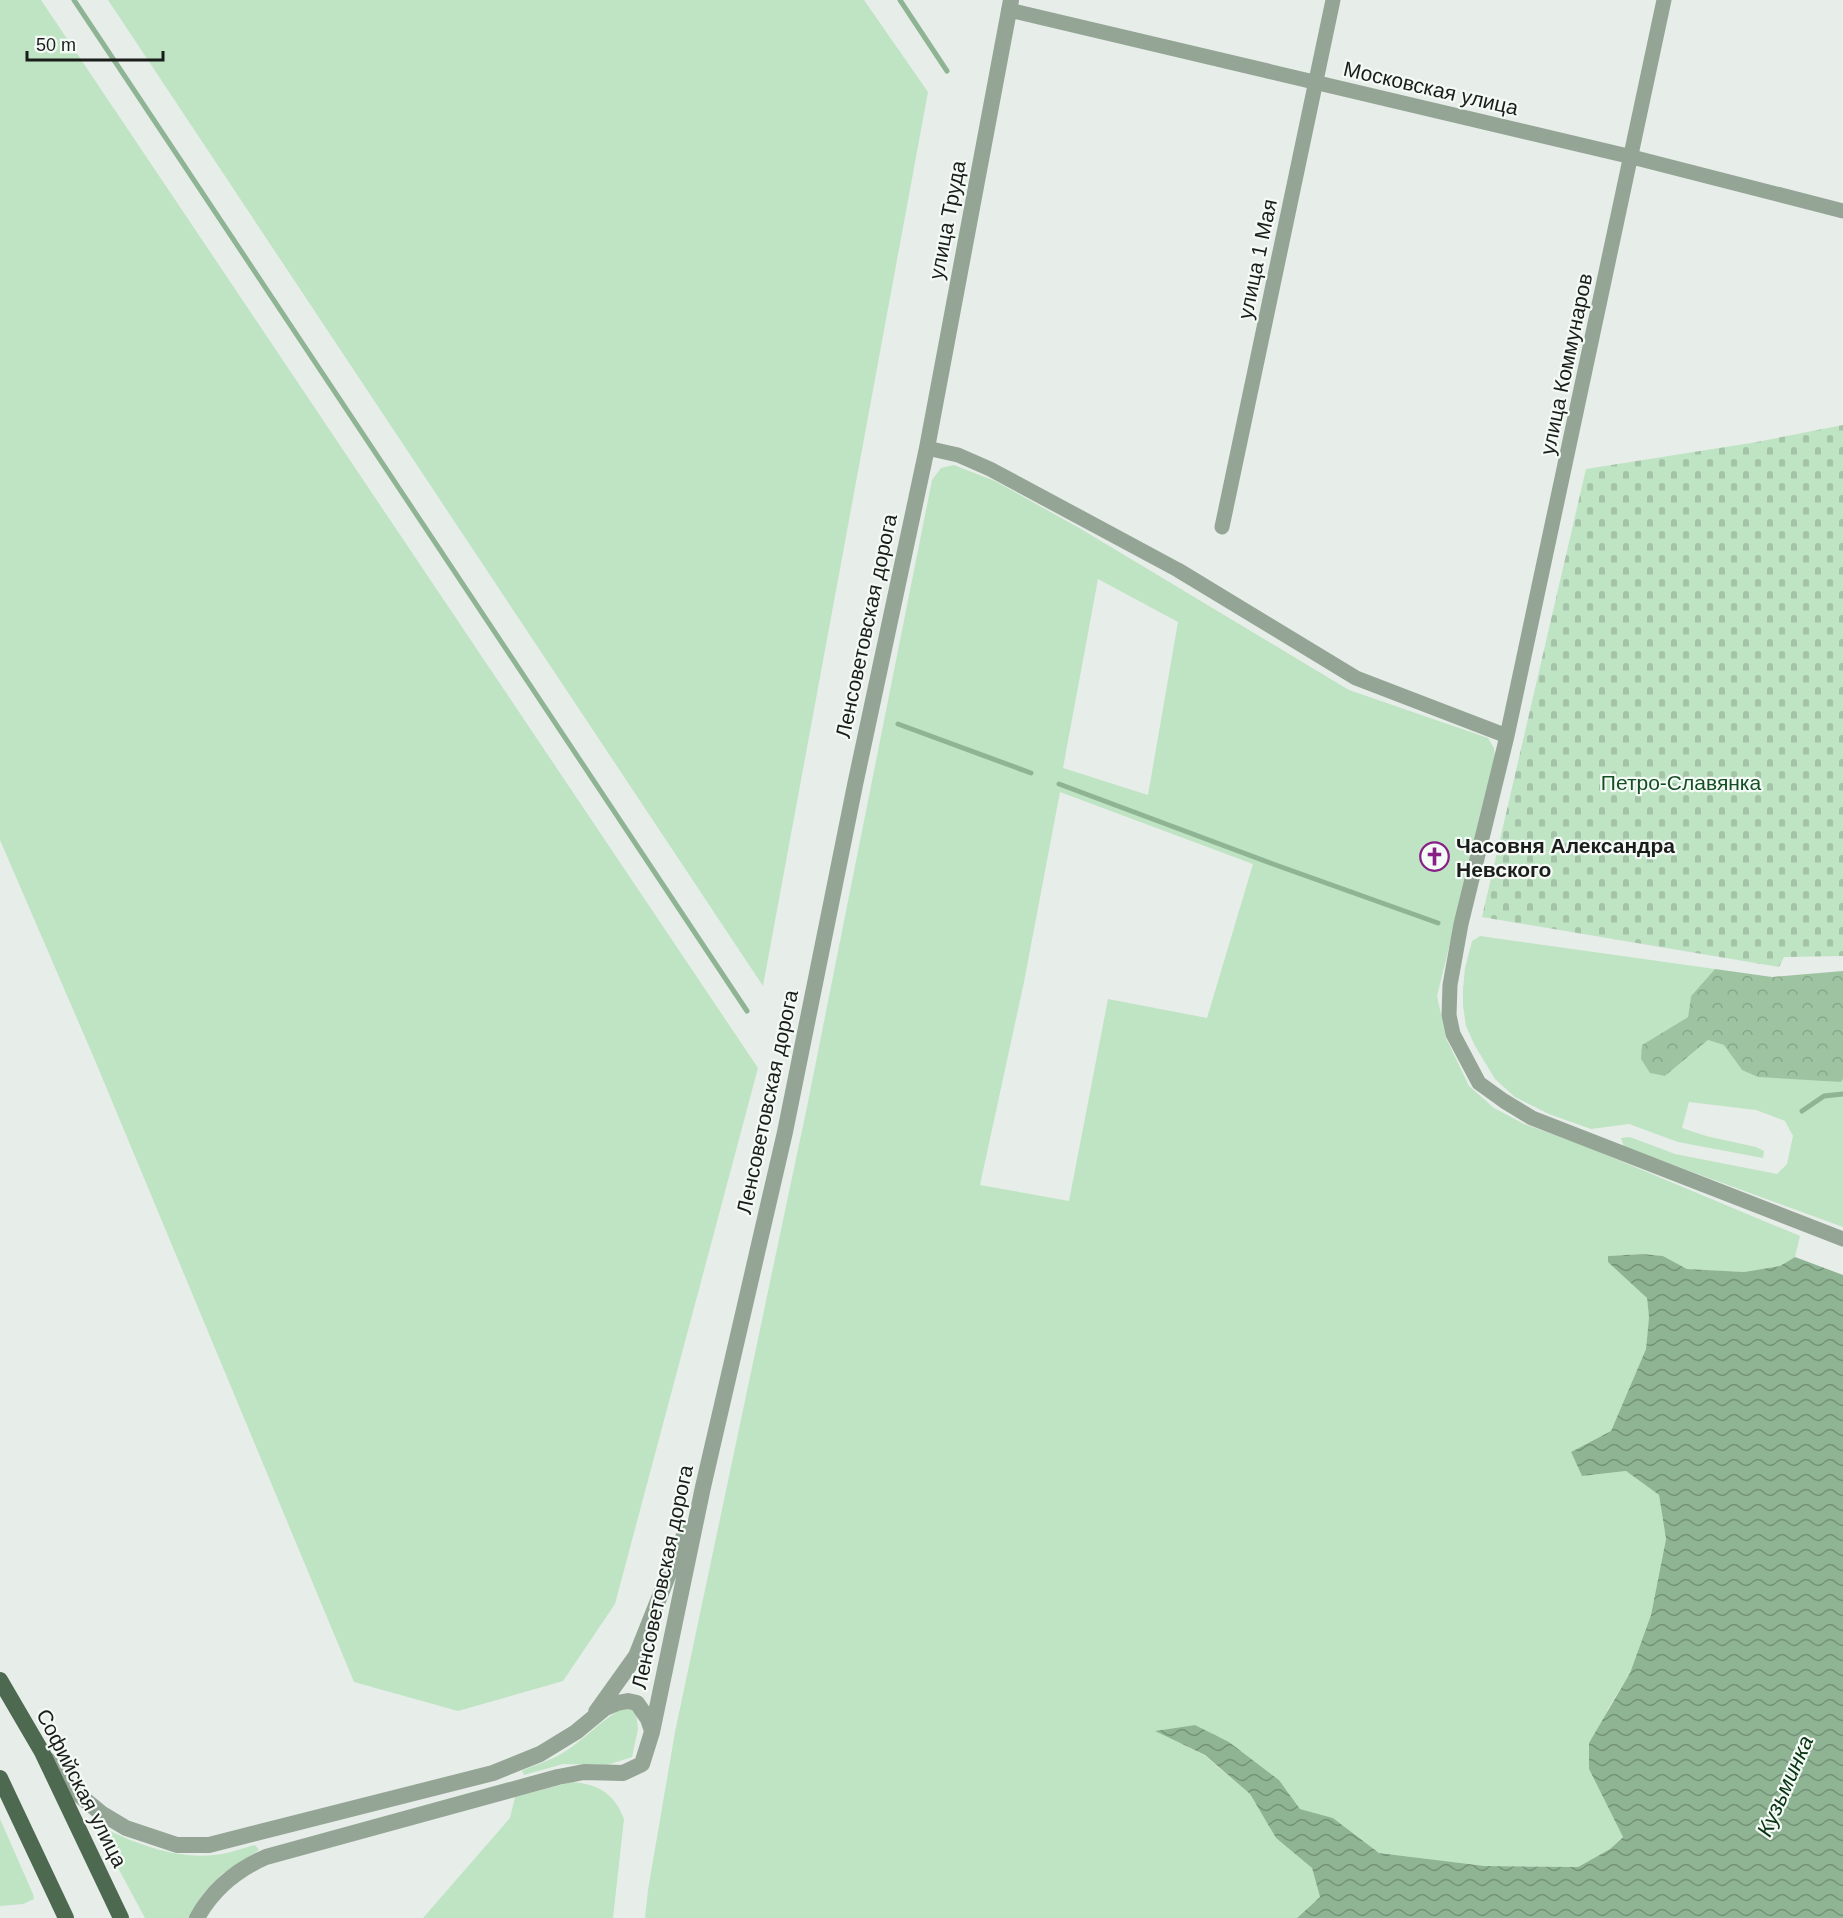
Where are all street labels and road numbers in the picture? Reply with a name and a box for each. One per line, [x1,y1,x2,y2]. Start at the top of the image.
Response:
street label: Московская улица [1341,57,1521,119]
street label: улица Труда [924,158,970,281]
street label: улица 1 Мая [1233,197,1281,321]
street label: улица Коммунаров [1536,271,1596,457]
street label: Ленсоветовская дорога [831,512,901,740]
street label: Ленсоветовская дорога [732,988,802,1216]
street label: Ленсоветовская дорога [627,1463,697,1691]
street label: Софийская улица [32,1705,132,1871]

